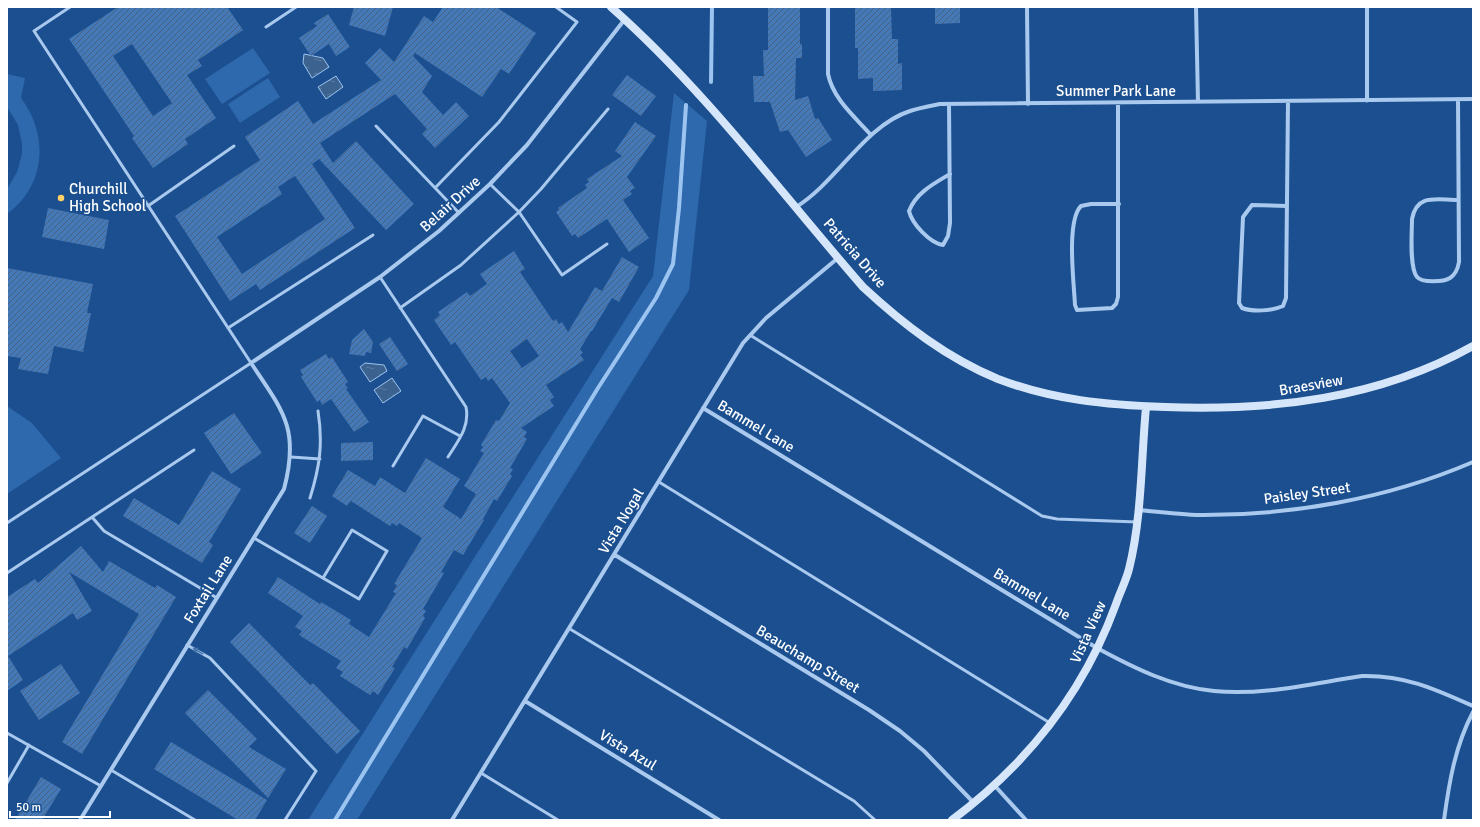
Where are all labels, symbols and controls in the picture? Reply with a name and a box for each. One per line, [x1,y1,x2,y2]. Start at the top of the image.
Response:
street label: Summer Park Lane [1056,82,1176,100]
street label: Belair Drive [416,172,484,236]
place label: Churchill High School [69,180,146,215]
marker: Churchill High School [56,193,66,203]
street label: Patricia Drive [820,214,890,292]
street label: Braesview [1278,370,1345,399]
street label: Bammel Lane [714,396,798,456]
street label: Paisley Street [1262,478,1352,508]
street label: Vista Nogal [594,485,648,557]
street label: Foxtail Lane [180,551,236,627]
street label: Bammel Lane [990,564,1074,624]
street label: Vista View [1066,598,1110,666]
street label: Beauchamp Street [753,621,863,697]
one-way arrow [192,648,204,655]
street label: Vista Azul [596,726,660,774]
scale bar [10,793,110,819]
text: 50 m [16,800,41,815]

